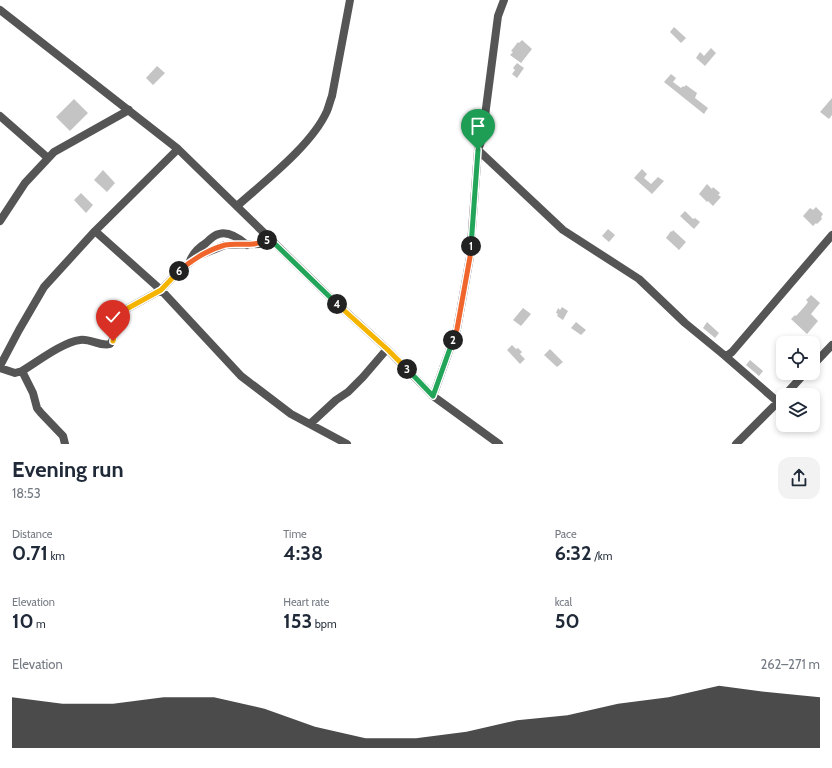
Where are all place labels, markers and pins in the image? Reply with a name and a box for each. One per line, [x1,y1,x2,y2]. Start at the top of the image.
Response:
pin [461,109,495,150]
pin: 5 [257,230,277,250]
pin: 1 [461,236,481,256]
pin: 6 [169,261,189,281]
pin: 4 [327,294,347,314]
pin [96,300,130,341]
pin: 2 [443,330,463,350]
pin: 3 [397,359,417,379]

